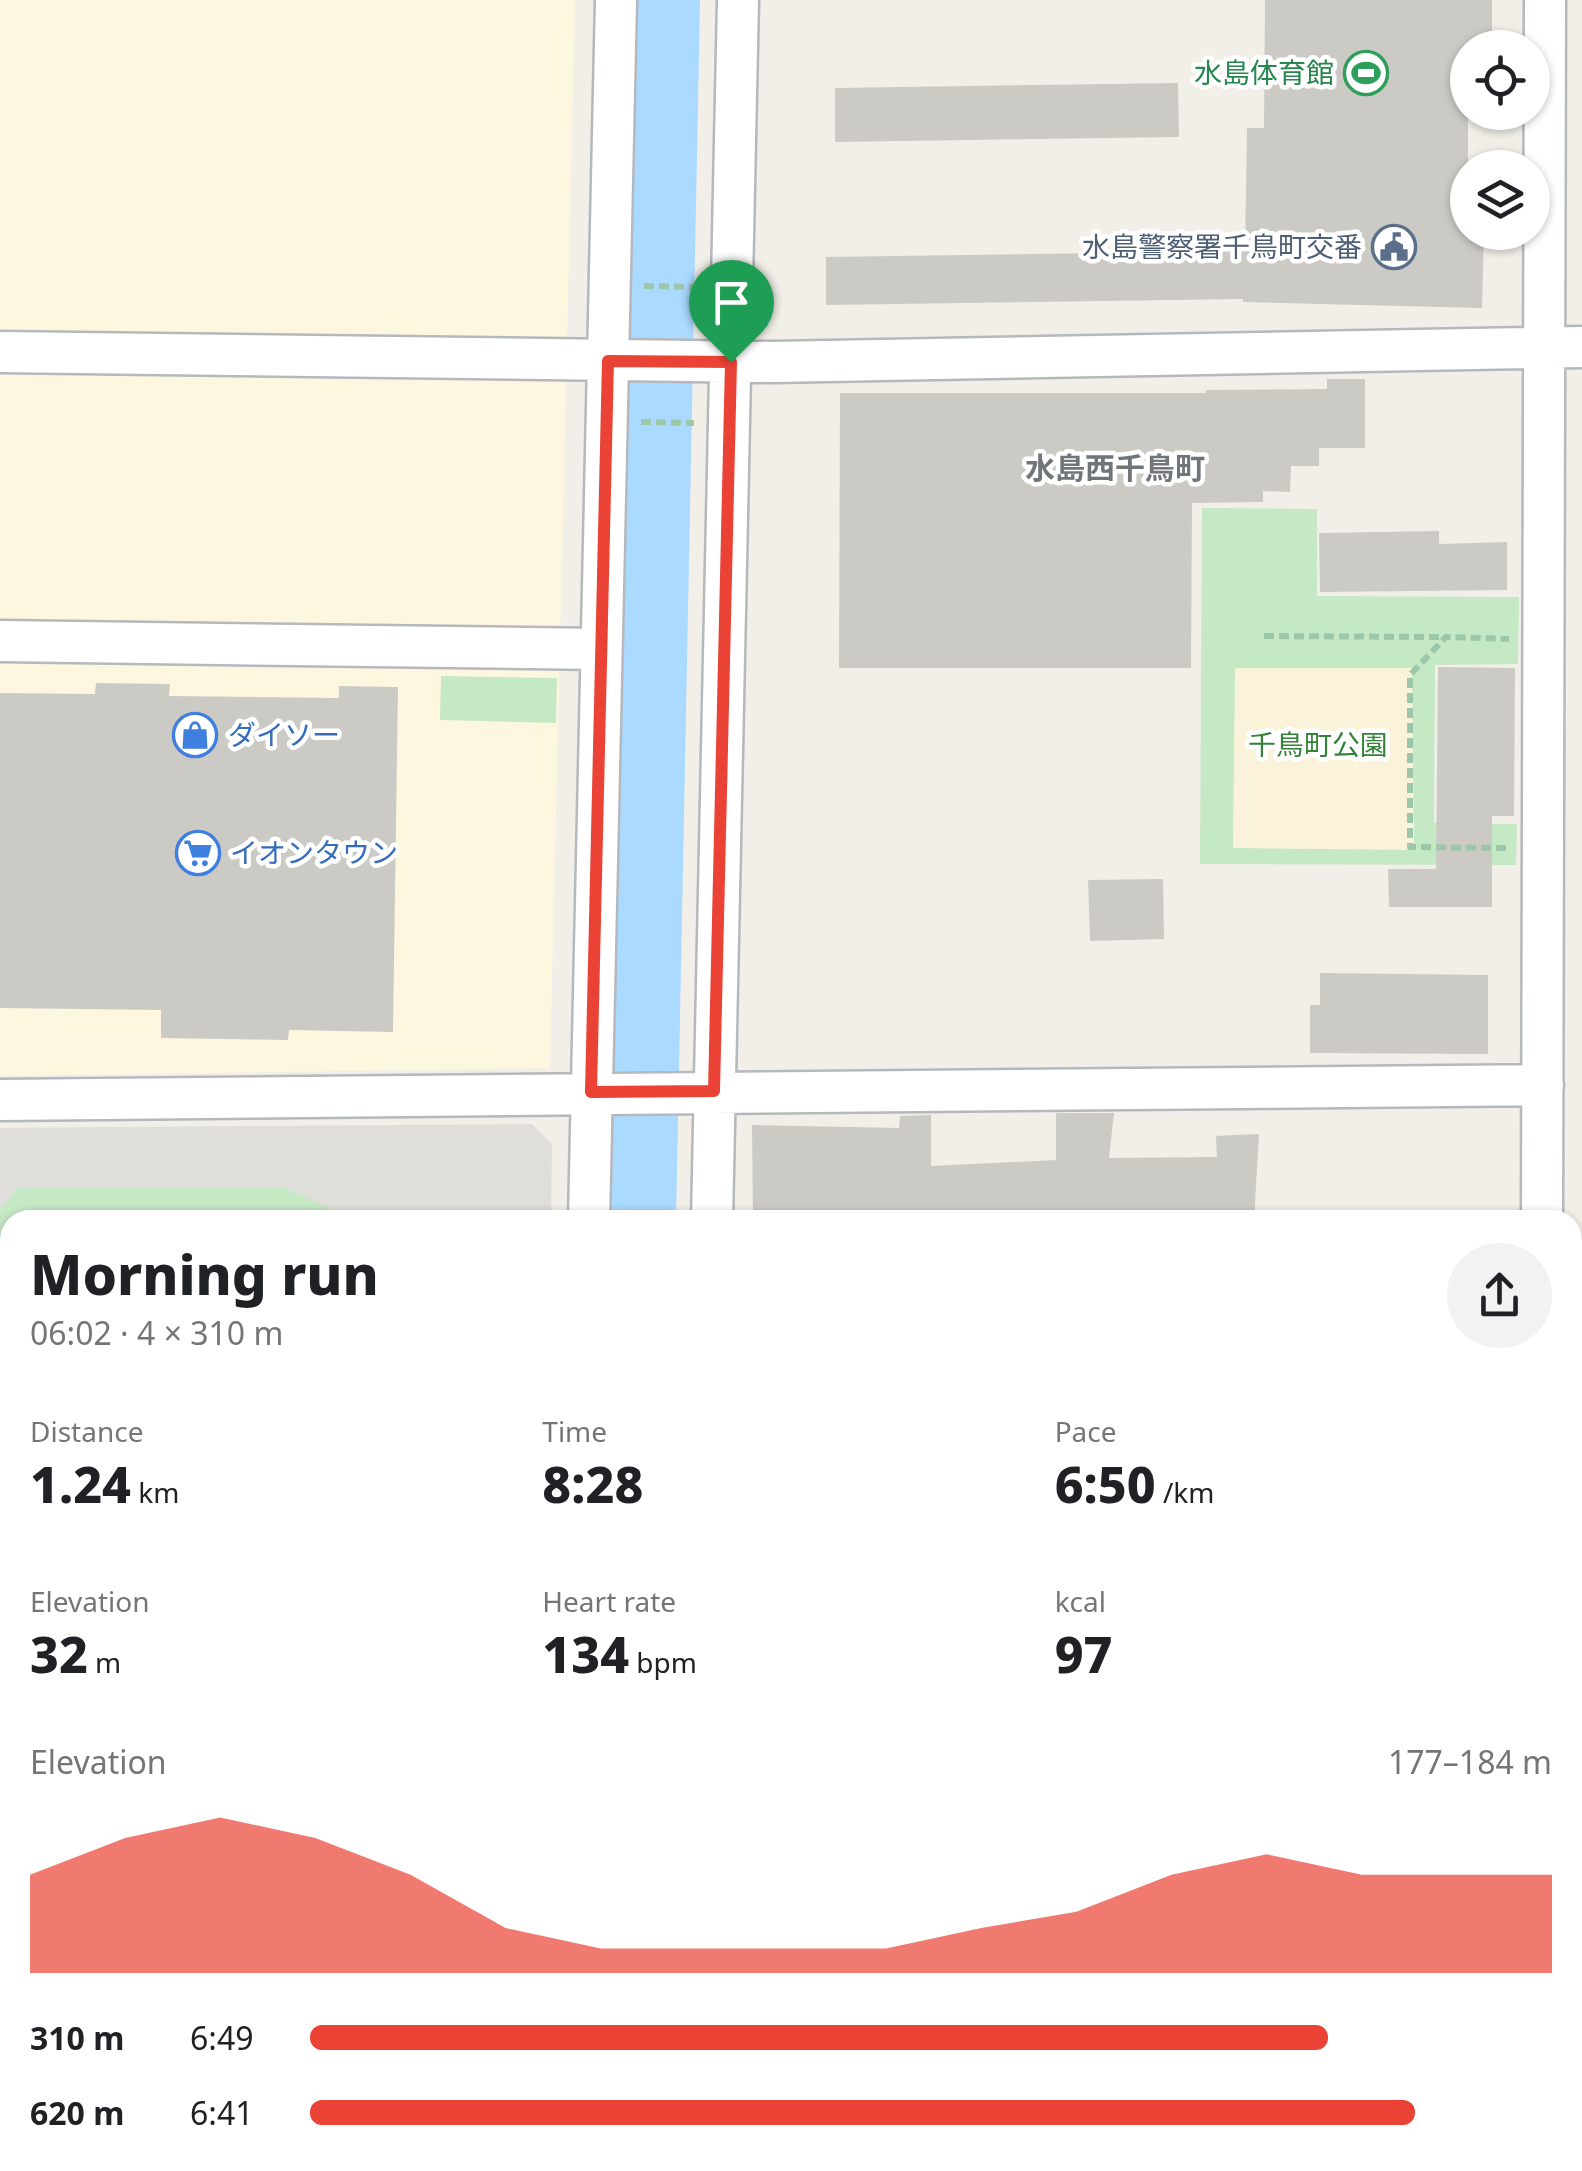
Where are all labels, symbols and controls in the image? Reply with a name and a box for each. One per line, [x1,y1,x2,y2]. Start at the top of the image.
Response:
map controls [1450,30,1550,250]
button: locate [1450,30,1550,130]
sports icon: 水島体育館 [1343,50,1389,96]
place label: 水島体育館 [1194,53,1334,91]
button: layers [1450,150,1550,250]
public building icon: 水島警察署千鳥町交番 [1371,224,1417,270]
place label: 水島警察署千鳥町交番 [1082,227,1362,265]
pin [689,260,774,363]
icon: arrive [704,275,759,330]
district label: 水島西千鳥町 [1025,447,1205,488]
shop icon: ダイソー [172,712,218,758]
place label: ダイソー [228,715,340,753]
park label: 千鳥町公園 [1248,725,1388,763]
supermarket icon: イオンタウン [175,830,221,876]
place label: イオンタウン [230,833,398,871]
text: Morning run [30,1236,379,1311]
button: share [1447,1243,1552,1348]
text: 06:02 · 4 × 310 m [30,1311,283,1354]
text: Distance [30,1412,143,1450]
text: Time [542,1412,607,1450]
text: Pace [1055,1412,1117,1450]
text: 1.24 [30,1450,131,1518]
text: 8:28 [542,1450,643,1518]
text: 6:50 [1055,1450,1156,1518]
text: km [131,1473,179,1511]
text: /km [1156,1473,1214,1511]
text: Elevation [30,1582,150,1620]
text: Heart rate [542,1582,676,1620]
text: kcal [1055,1582,1106,1620]
text: 32 [30,1620,88,1688]
text: 134 [542,1620,629,1688]
text: 97 [1055,1620,1112,1688]
text: m [88,1643,121,1681]
text: bpm [629,1643,697,1681]
text: Elevation [30,1740,167,1783]
text: 177–184 m [1388,1740,1552,1783]
text: 310 m [30,2016,124,2059]
text: 6:49 [190,2016,254,2059]
text: 620 m [30,2091,124,2134]
text: 6:41 [190,2091,254,2134]

